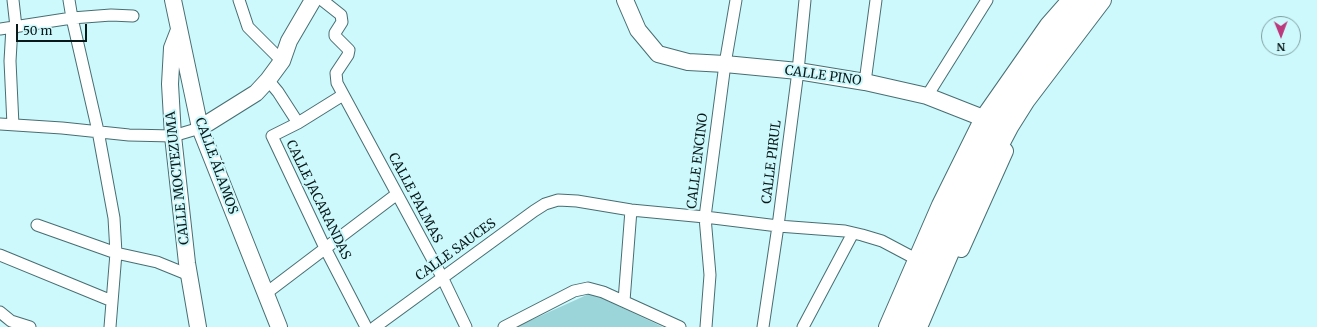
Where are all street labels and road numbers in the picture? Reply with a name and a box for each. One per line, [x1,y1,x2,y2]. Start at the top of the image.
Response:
street label: CALLE PINO [784,63,862,89]
street label: CALLE MOCTEZUMA [163,111,193,245]
street label: CALLE ENCINO [684,112,712,210]
street label: CALLE ÁLAMOS [191,116,241,216]
street label: CALLE PIRUL [759,119,785,205]
street label: CALLE JACARANDAS [282,138,354,262]
street label: CALLE PALMAS [385,150,445,246]
street label: CALLE SAUCES [413,216,499,284]

